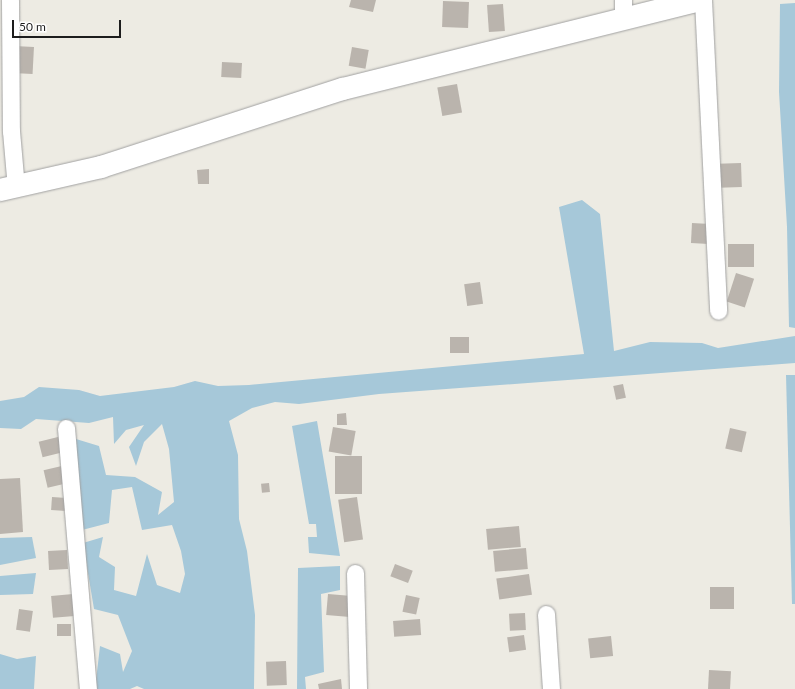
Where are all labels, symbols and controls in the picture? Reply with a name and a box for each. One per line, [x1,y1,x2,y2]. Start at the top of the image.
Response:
scale bar [14,12,123,38]
text: 50 m [19,19,46,34]

